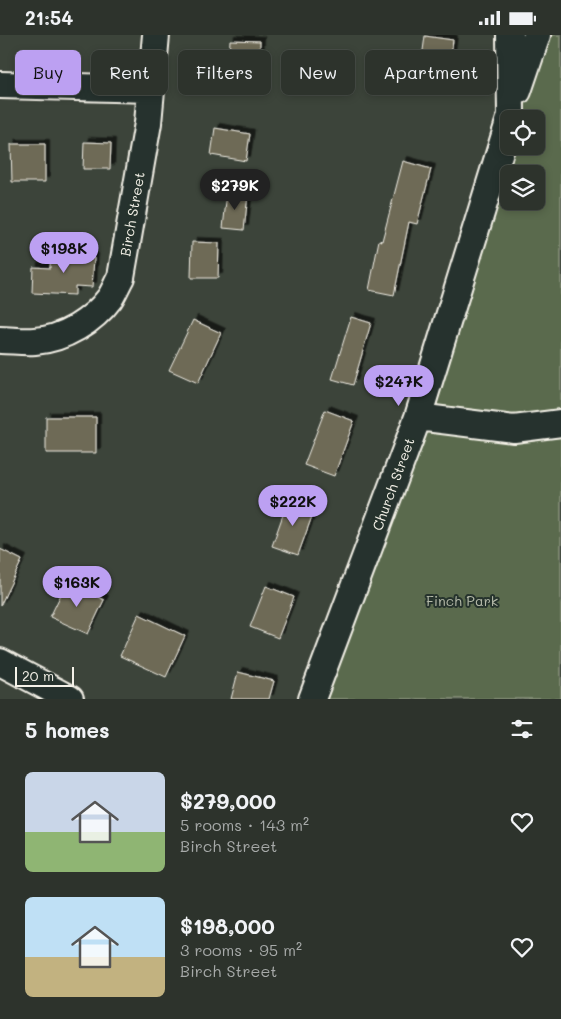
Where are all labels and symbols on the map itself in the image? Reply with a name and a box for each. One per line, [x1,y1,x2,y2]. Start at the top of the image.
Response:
pin: $279K [200,169,270,211]
street label: Birch Street [115,170,149,258]
pin: $198K [29,231,99,274]
pin: $247K [364,365,434,407]
street label: Church Street [367,435,419,533]
pin: $222K [258,485,328,527]
pin: $163K [42,565,112,608]
park label: Finch Park [426,591,498,610]
scale bar [15,664,74,687]

